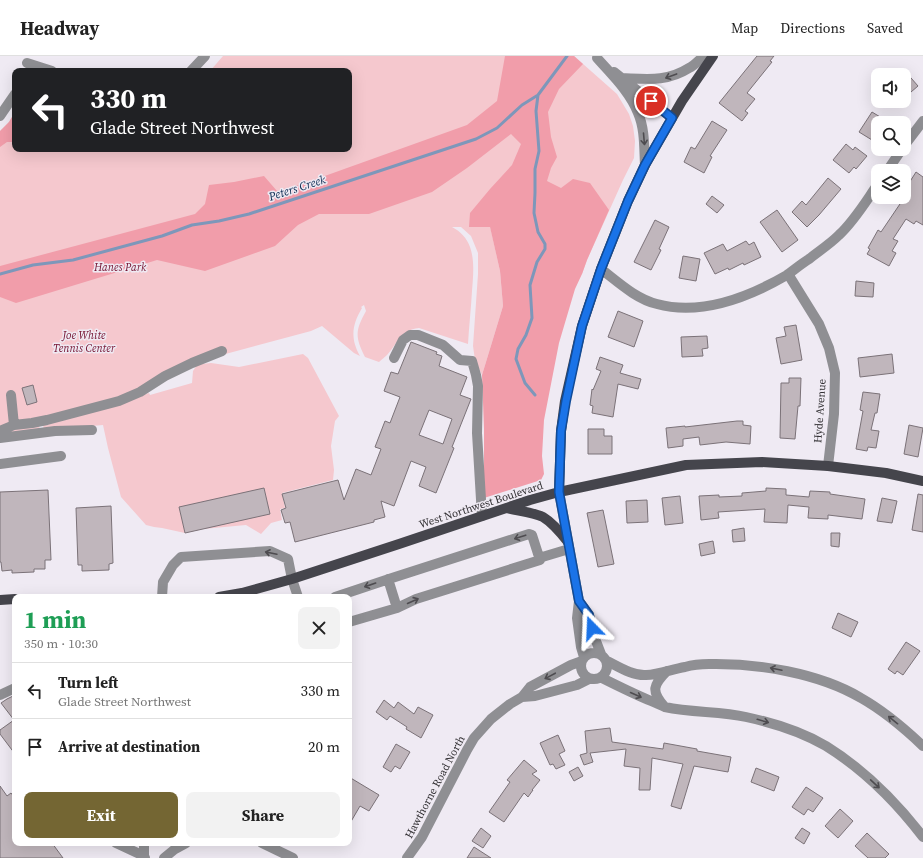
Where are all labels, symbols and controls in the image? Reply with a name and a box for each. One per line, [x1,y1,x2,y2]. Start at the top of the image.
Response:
text: Headway [20,15,99,41]
text: Map [731,18,758,38]
text: Directions [780,18,845,38]
text: Saved [867,18,903,38]
map controls [871,68,911,204]
button: sound [871,68,911,108]
one-way arrow [666,72,678,80]
text: 330 m [90,79,167,117]
icon: left [24,84,76,136]
pin [634,84,668,118]
icon: arrive [640,90,662,112]
text: Glade Street Northwest [90,115,274,140]
button: search [871,116,911,156]
one-way arrow [640,132,647,145]
button: layers [871,164,911,204]
water label: Peters Creek [266,171,328,205]
park label: Hanes Park [93,260,147,275]
park label: Joe White Tennis Center [53,328,116,356]
street label: Hyde Avenue [810,378,830,444]
street label: West Northwest Boulevard [417,478,546,532]
one-way arrow [515,533,527,541]
one-way arrow [264,549,277,557]
one-way arrow [364,582,377,589]
one-way arrow [406,597,418,604]
text: 1 min [24,603,86,636]
button: close [298,607,340,649]
position arrow [571,607,613,649]
text: 350 m · 10:30 [24,635,98,652]
one-way arrow [770,664,783,672]
text: Turn left [58,672,118,693]
one-way arrow [544,673,556,681]
icon: left [24,680,46,702]
text: 330 m [300,680,340,701]
one-way arrow [630,692,642,699]
text: Glade Street Northwest [58,693,191,710]
one-way arrow [888,716,899,725]
one-way arrow [756,718,769,725]
street label: Hawthorne Road North [401,733,469,841]
icon: arrive [24,736,46,758]
text: Arrive at destination [58,736,200,757]
text: 20 m [308,736,340,757]
one-way arrow [870,779,880,789]
button: Exit [24,792,178,838]
button: Share [186,792,340,838]

